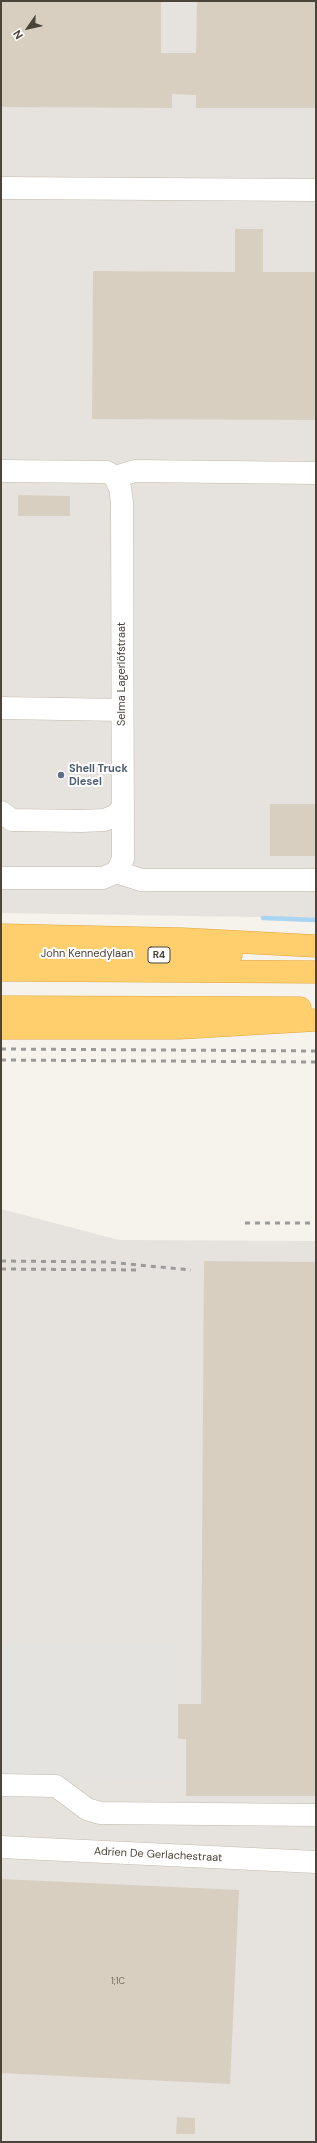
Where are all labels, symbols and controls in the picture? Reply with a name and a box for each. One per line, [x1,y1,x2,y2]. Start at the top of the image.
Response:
north arrow [8,8,48,48]
text: N [10,27,26,42]
street label: Selma Lagerlöfstraat [115,622,129,726]
place label: Shell Truck Diesel [69,762,128,788]
marker: Shell Truck Diesel [56,770,66,780]
street label: John Kennedylaan [41,947,133,961]
road number: R4 [148,947,170,963]
street label: Adrien De Gerlachestraat [93,1845,223,1865]
house number: 1;1C [111,1977,125,1987]

